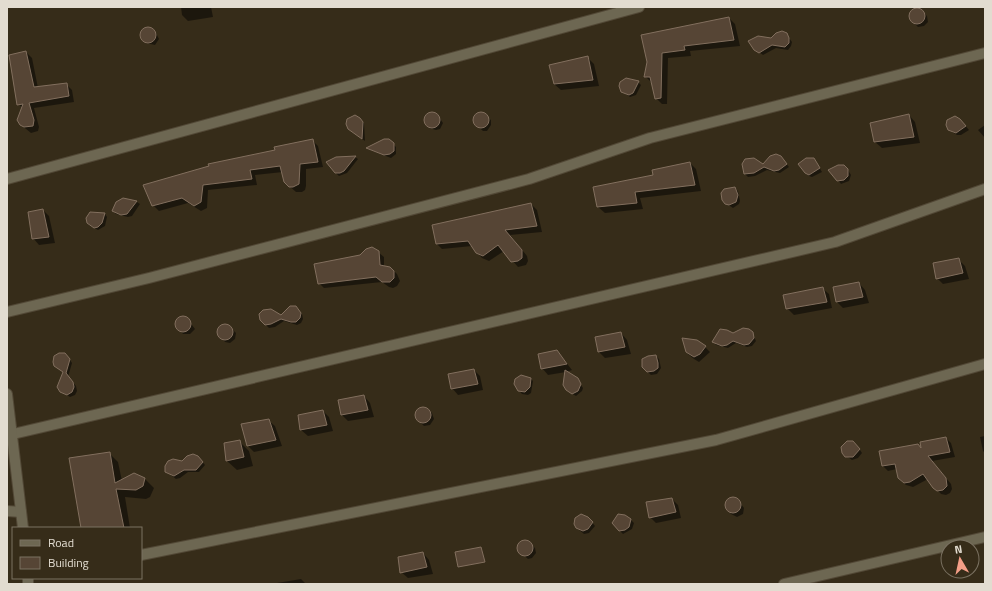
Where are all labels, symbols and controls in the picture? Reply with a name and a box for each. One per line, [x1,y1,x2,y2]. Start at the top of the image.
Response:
legend [12,527,142,579]
text: Road [48,533,74,552]
north arrow [940,539,980,579]
text: N [953,541,963,558]
text: Building [48,553,89,572]

